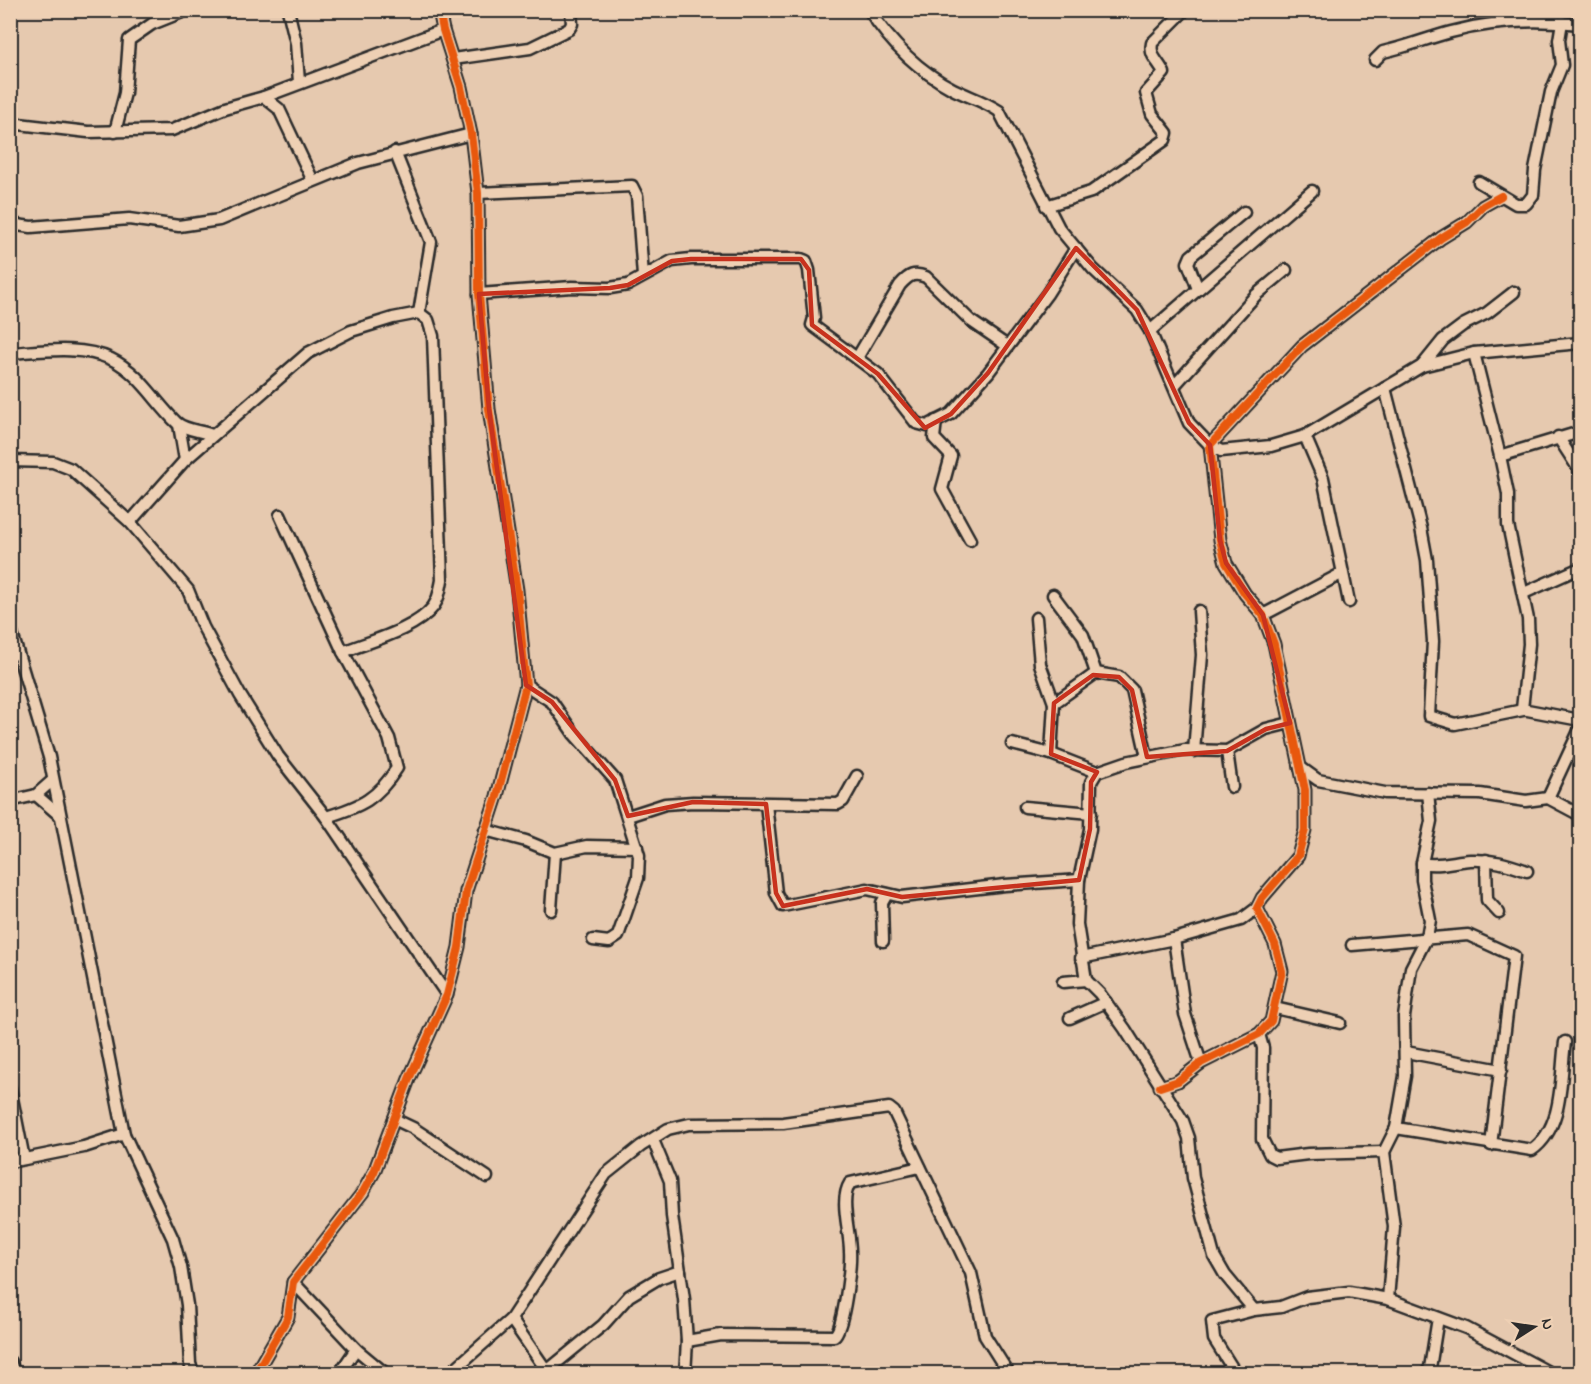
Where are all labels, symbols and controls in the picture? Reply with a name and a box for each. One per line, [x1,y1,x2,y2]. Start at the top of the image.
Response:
north arrow [1504,1297,1564,1357]
text: N [1534,1317,1560,1332]

